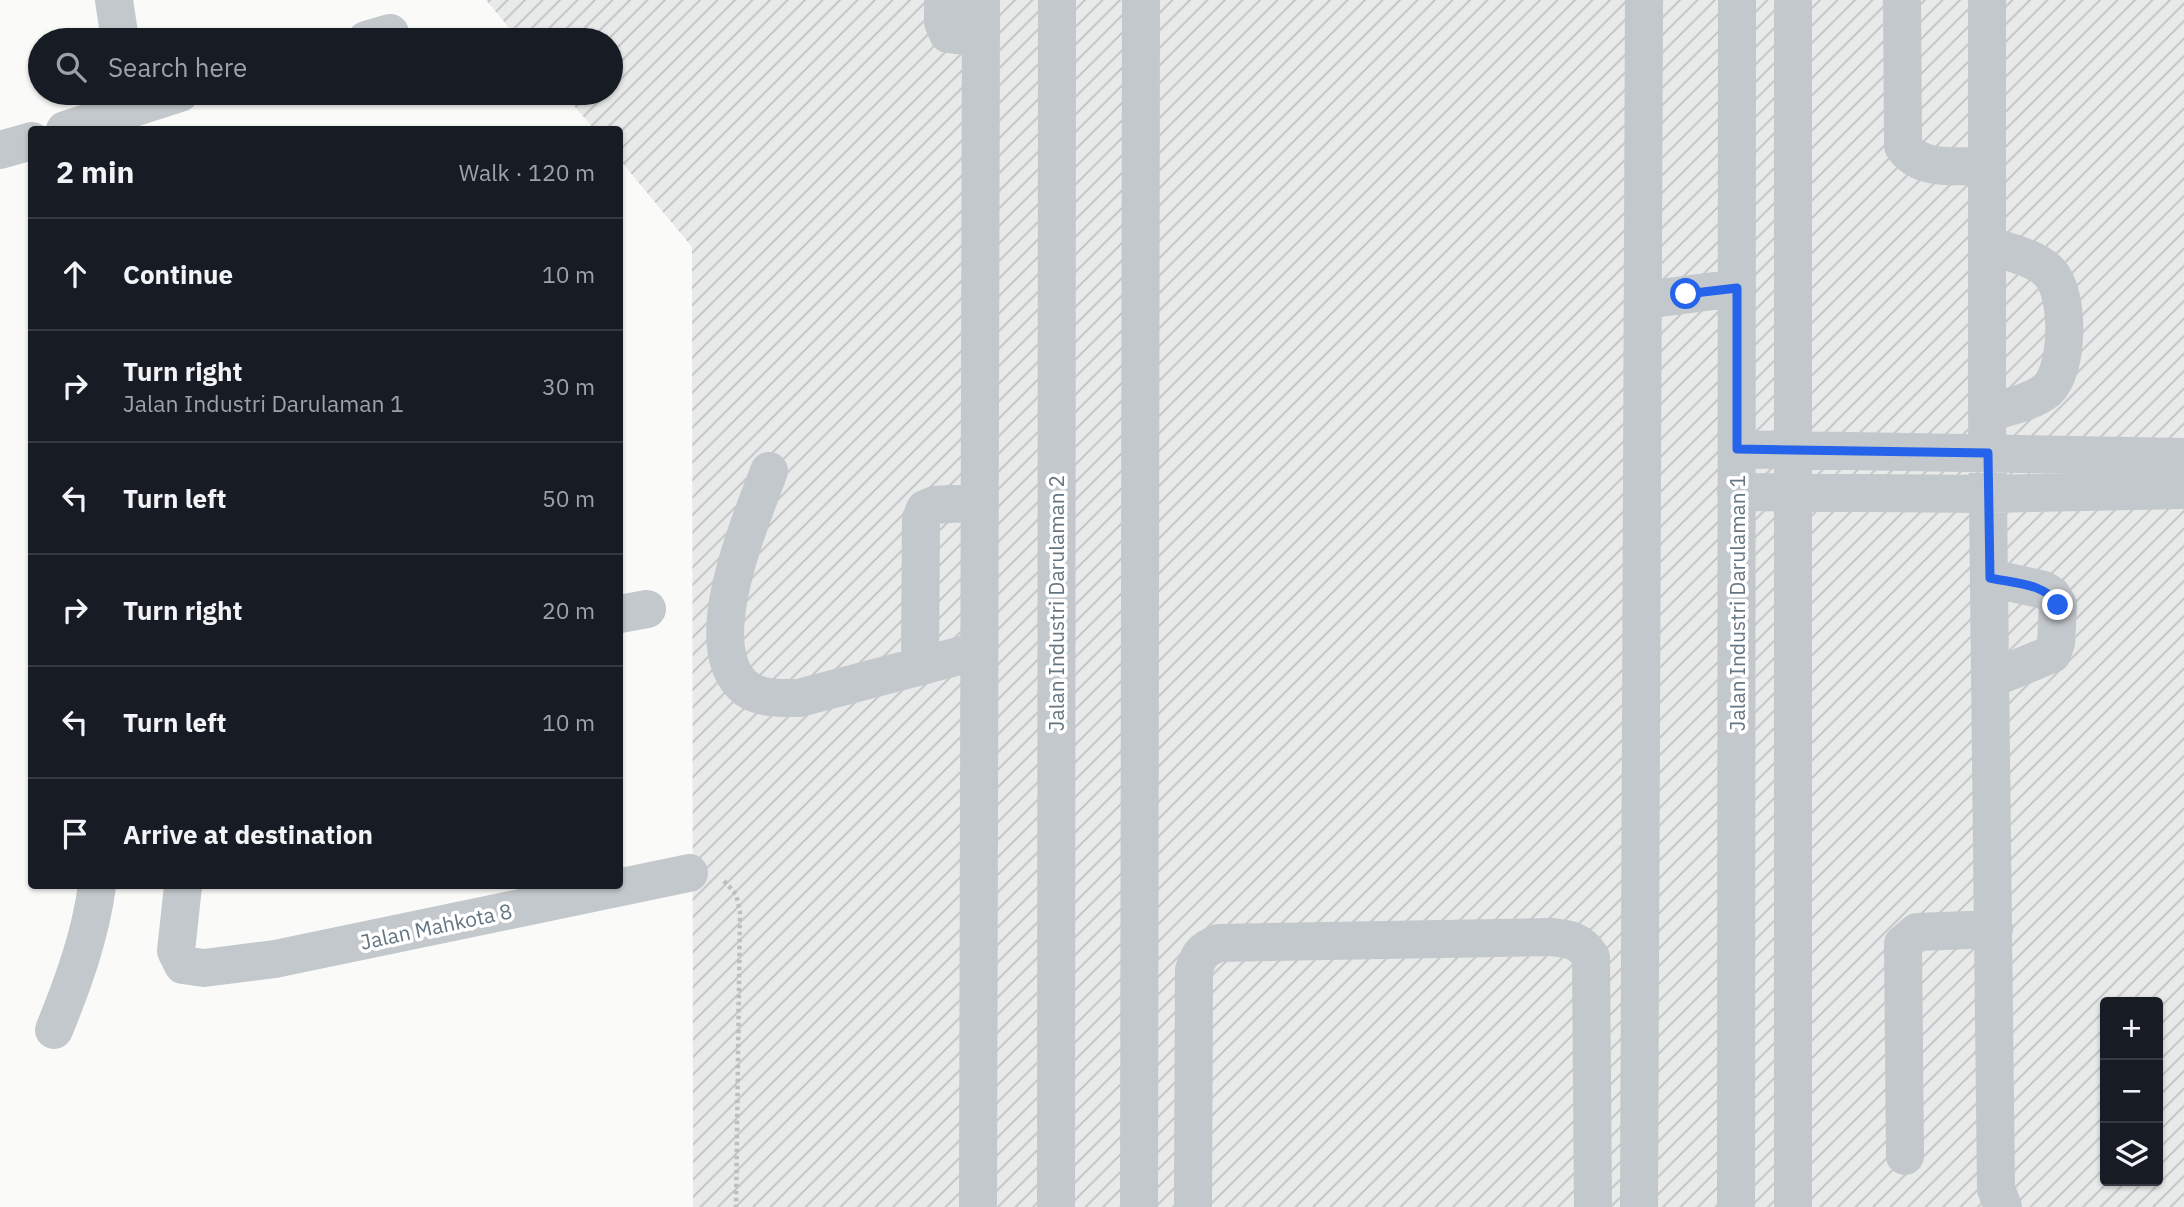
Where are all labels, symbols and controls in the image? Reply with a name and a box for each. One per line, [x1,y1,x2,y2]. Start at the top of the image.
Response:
search box [28,28,623,105]
icon: search [52,48,90,86]
text: Search here [108,50,247,84]
text: 2 min [56,152,134,191]
text: Walk · 120 m [459,157,595,187]
icon: ahead [56,255,94,293]
text: Continue [123,257,233,291]
text: 10 m [542,259,595,289]
route start [1670,278,1701,309]
text: Turn right [123,354,242,388]
icon: right [56,367,94,405]
text: 30 m [542,371,595,401]
text: Jalan Industri Darulaman 1 [123,388,404,418]
street label: Jalan Industri Darulaman 2 [1042,475,1070,731]
street label: Jalan Industri Darulaman 1 [1723,475,1751,731]
icon: left [56,479,94,517]
text: Turn left [123,481,226,515]
text: 50 m [542,483,595,513]
route end [2042,589,2073,620]
icon: right [56,591,94,629]
text: Turn right [123,593,242,627]
text: 20 m [542,595,595,625]
icon: left [56,703,94,741]
text: Turn left [123,705,226,739]
text: 10 m [542,707,595,737]
icon: arrive [56,815,94,853]
text: Arrive at destination [123,817,373,851]
street label: Jalan Mahkota 8 [358,896,514,956]
map controls [2100,997,2163,1186]
button: + [2100,997,2163,1060]
button: − [2100,1060,2163,1123]
button: layers [2100,1123,2163,1186]

